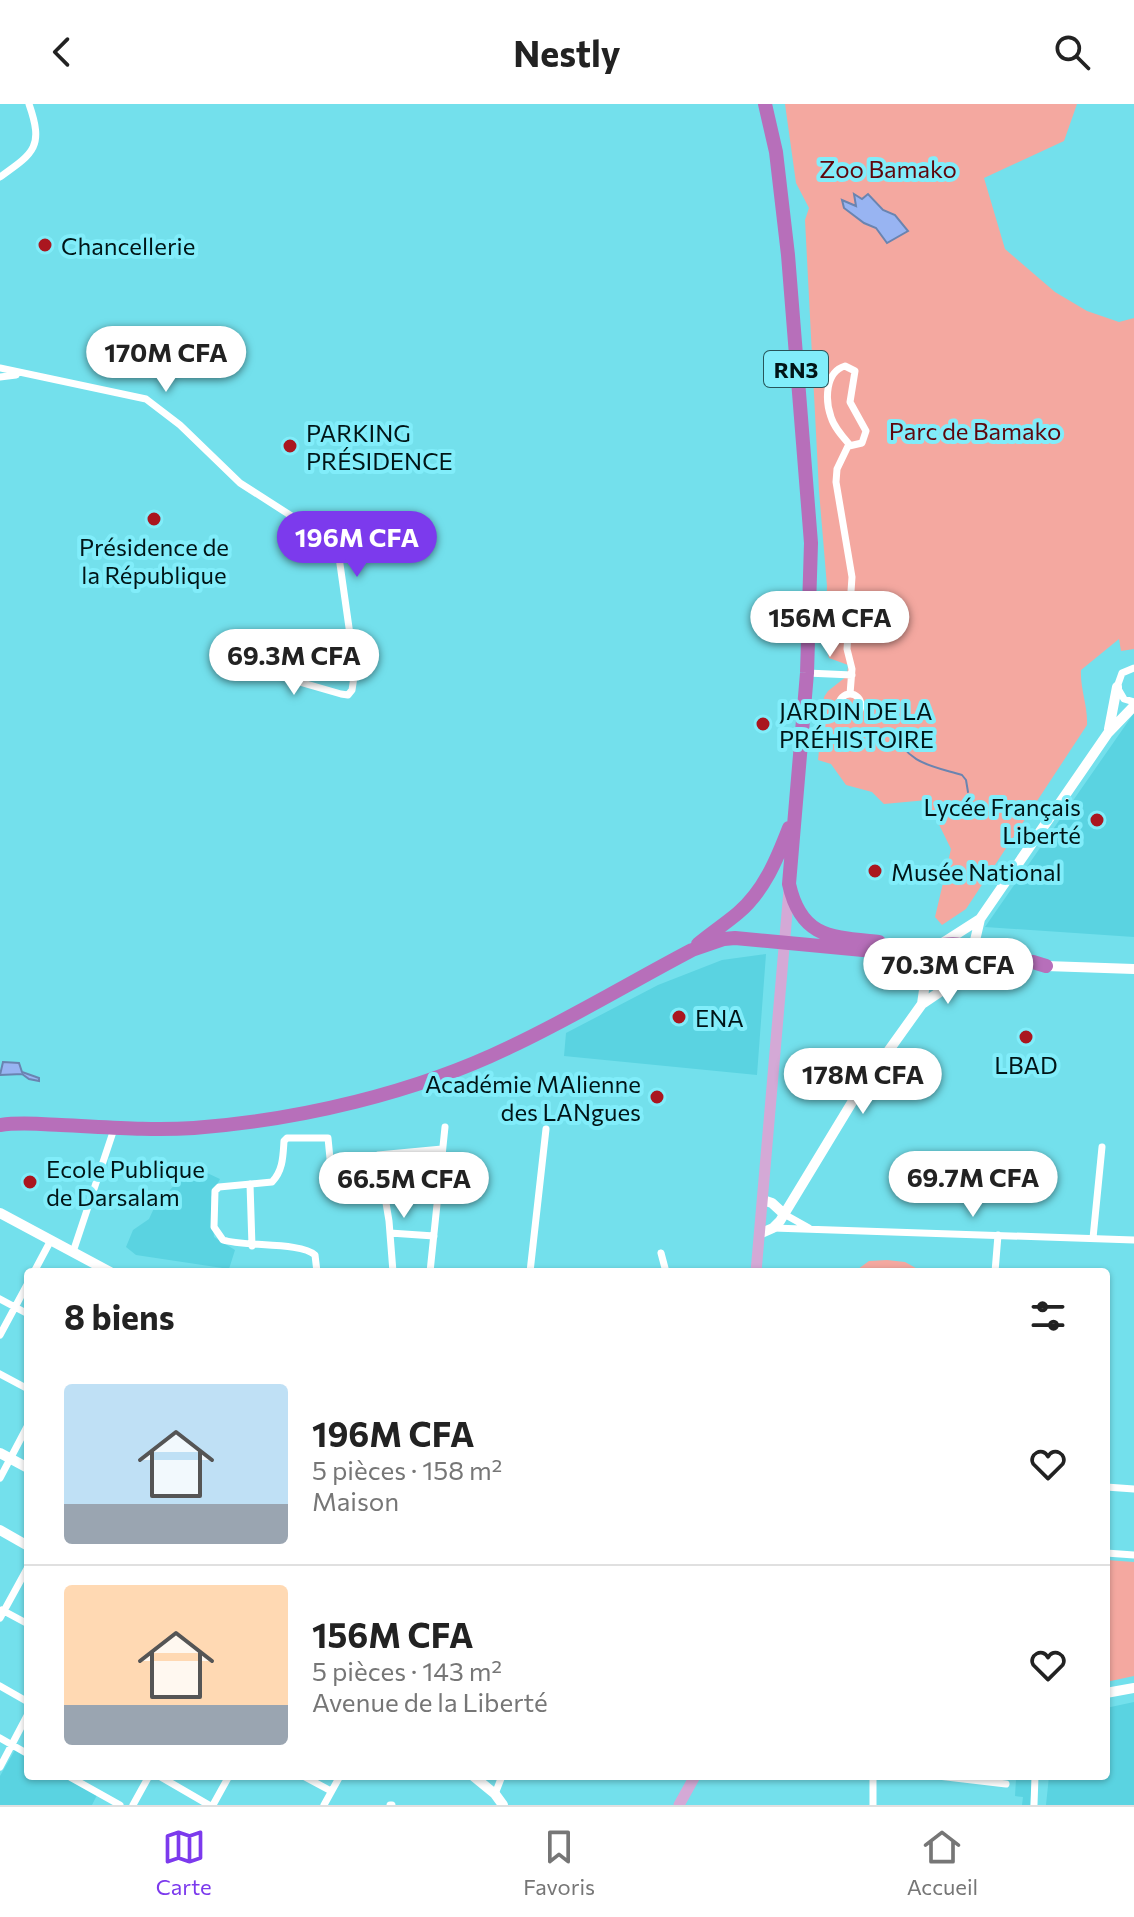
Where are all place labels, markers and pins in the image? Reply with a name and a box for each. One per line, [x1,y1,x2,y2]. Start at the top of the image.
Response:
place label: Chancellerie [61,231,195,260]
marker: Chancellerie [36,236,54,254]
pin: 170M CFA [83,326,249,394]
place label: PARKING PRÉSIDENCE [306,418,453,475]
marker: PARKING PRÉSIDENCE [281,437,299,455]
marker: Présidence de la République [145,510,163,528]
pin: 196M CFA [274,511,440,579]
place label: Présidence de la République [79,532,229,589]
pin: 156M CFA [747,591,913,659]
pin: 69.3M CFA [202,629,386,697]
place label: JARDIN DE LA PRÉHISTOIRE [779,696,934,753]
marker: JARDIN DE LA PRÉHISTOIRE [754,715,772,733]
place label: Lycée Français Liberté [924,792,1081,849]
marker: Lycée Français Liberté [1088,811,1106,829]
place label: Musée National [891,857,1062,886]
marker: Musée National [866,862,884,880]
pin: 70.3M CFA [856,938,1040,1006]
place label: ENA [695,1003,744,1032]
marker: ENA [670,1008,688,1026]
marker: LBAD [1017,1028,1035,1046]
pin: 178M CFA [780,1048,946,1116]
place label: LBAD [994,1050,1058,1079]
place label: Académie MAlienne des LANgues [425,1069,641,1126]
marker: Académie MAlienne des LANgues [648,1088,666,1106]
pin: 69.7M CFA [881,1151,1065,1219]
pin: 66.5M CFA [312,1152,496,1220]
place label: Ecole Publique de Darsalam [46,1154,205,1211]
marker: Ecole Publique de Darsalam [21,1173,39,1191]

